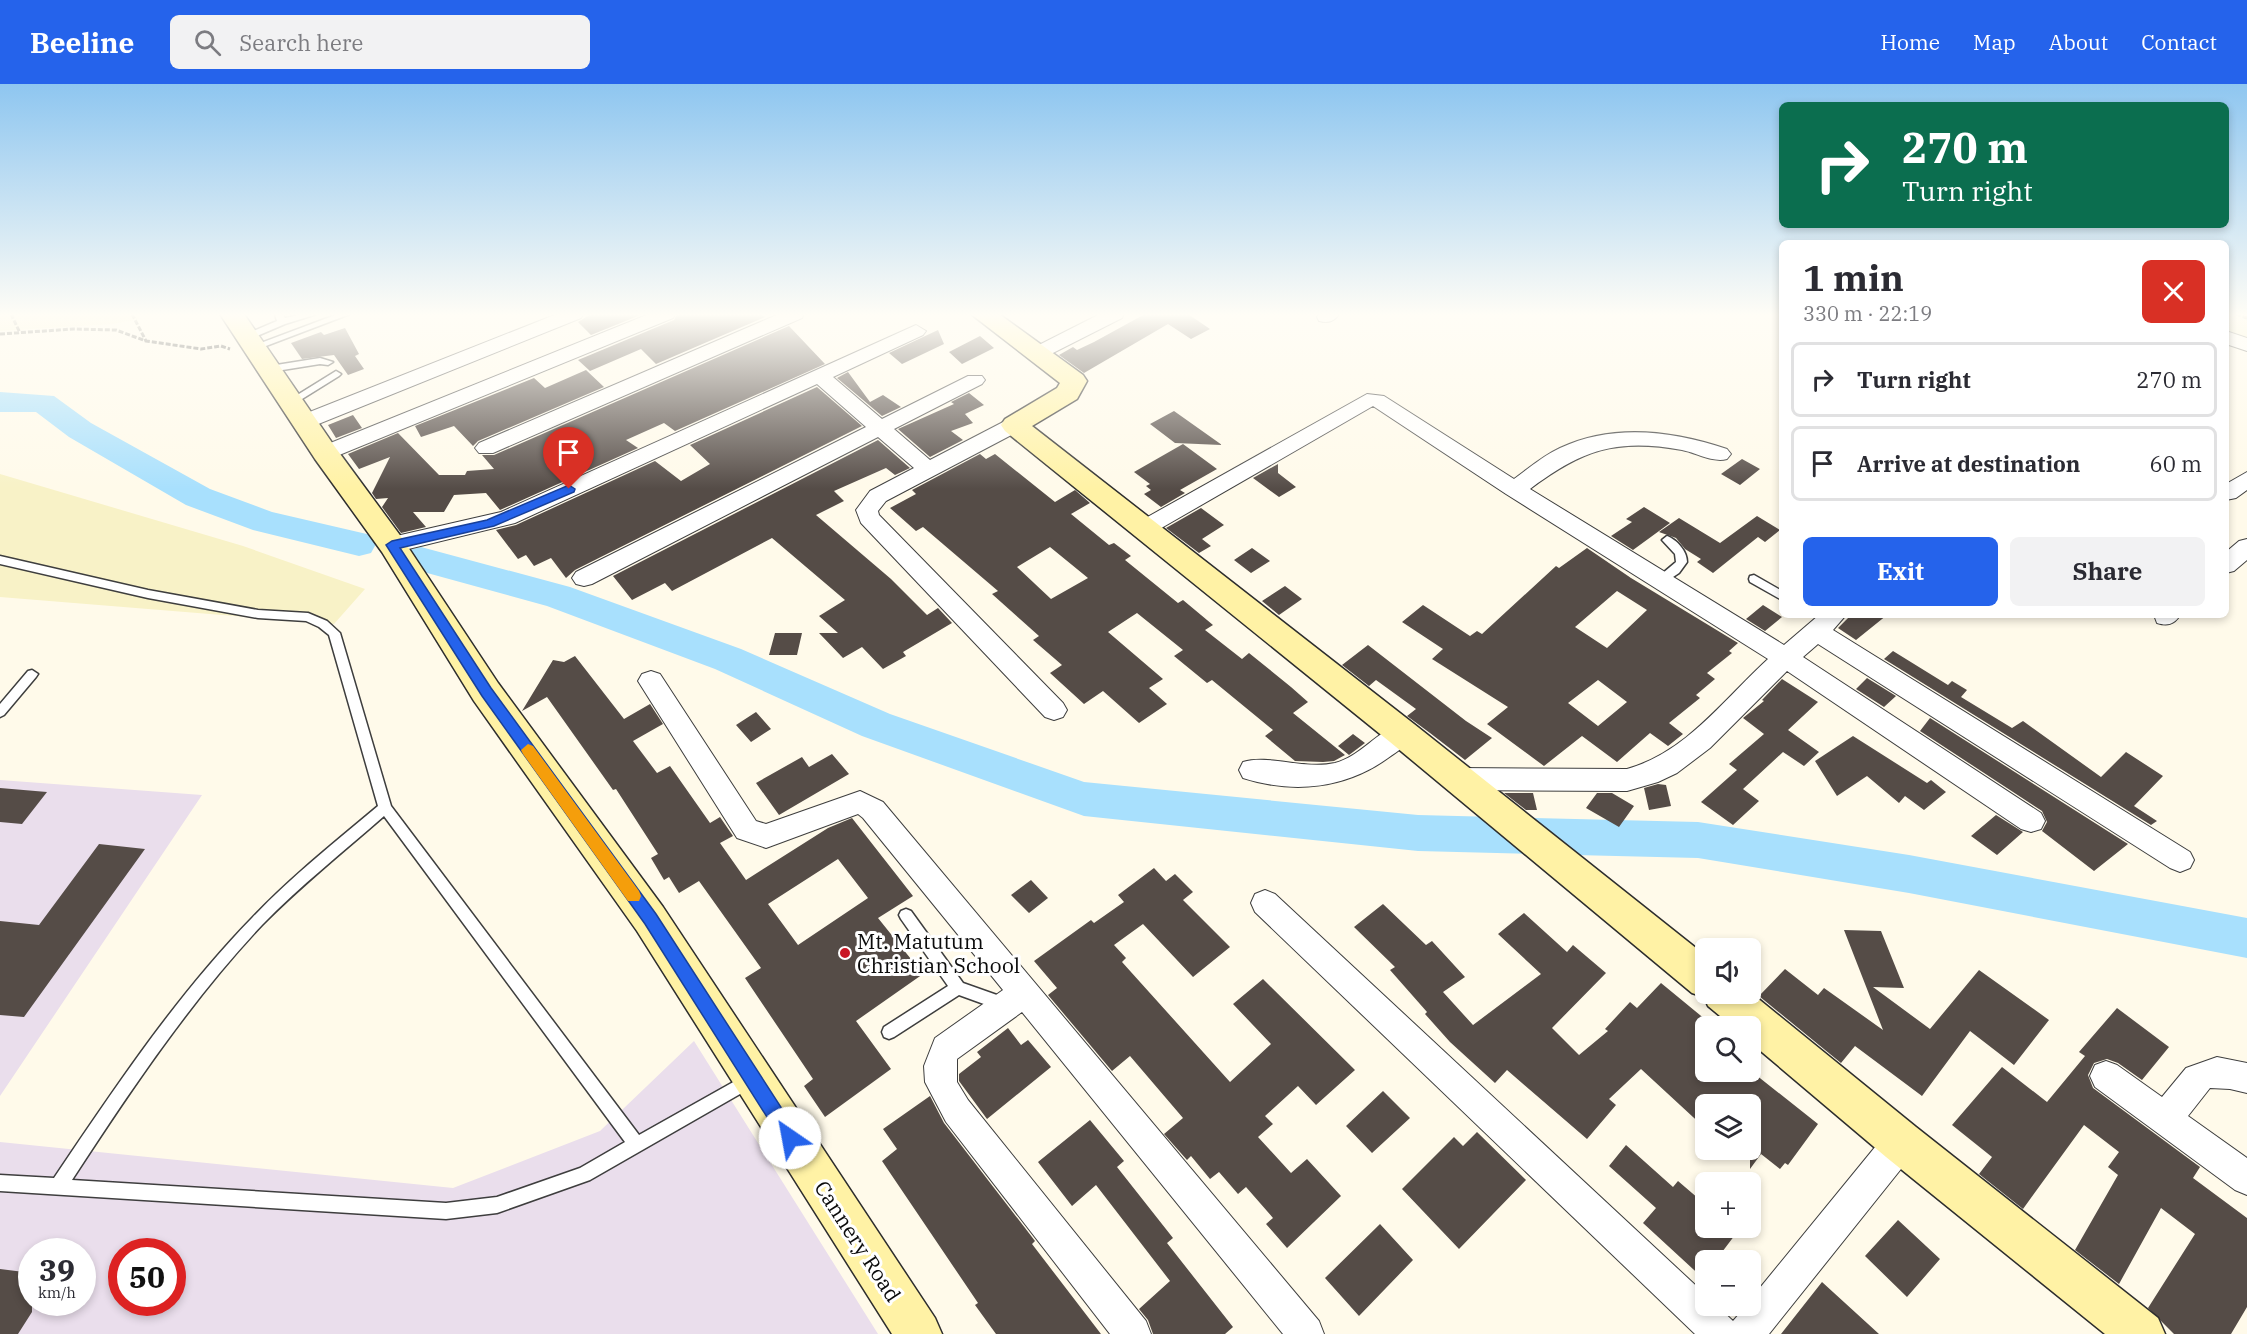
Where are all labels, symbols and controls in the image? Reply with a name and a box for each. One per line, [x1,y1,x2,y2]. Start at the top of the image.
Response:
search box [170,15,590,69]
text: Beeline [30,24,134,61]
icon: search [191,26,224,59]
text: Search here [239,28,363,57]
text: Home [1880,28,1940,56]
text: Map [1973,28,2016,56]
text: About [2049,28,2108,56]
text: Contact [2141,28,2217,56]
text: 270 m [1902,120,2028,175]
icon: right [1803,126,1881,204]
text: Turn right [1902,173,2033,208]
text: 1 min [1803,254,1904,301]
button: close [2142,260,2205,323]
text: 330 m · 22:19 [1803,300,1932,327]
icon: right [1806,363,1839,396]
text: Turn right [1857,365,1971,394]
text: 270 m [2136,365,2202,394]
pin [543,427,594,489]
icon: arrive [552,436,585,469]
icon: arrive [1806,447,1839,480]
text: Arrive at destination [1857,449,2080,478]
text: 60 m [2150,449,2202,478]
button: Exit [1803,537,1998,606]
button: Share [2010,537,2205,606]
place label: Mt. Matutum Christian School [857,927,1020,979]
map controls [1695,938,1761,1316]
button: sound [1695,938,1761,1004]
marker: Mt. Matutum Christian School [838,946,852,960]
button: search [1695,1016,1761,1082]
button: layers [1695,1094,1761,1160]
position arrow [758,1106,822,1170]
button: + [1695,1172,1761,1238]
street label: Cannery Road [808,1175,908,1307]
speed limit sign: 50 [108,1238,186,1316]
text: 39 [39,1250,75,1289]
button: − [1695,1250,1761,1316]
text: km/h [38,1283,76,1302]

